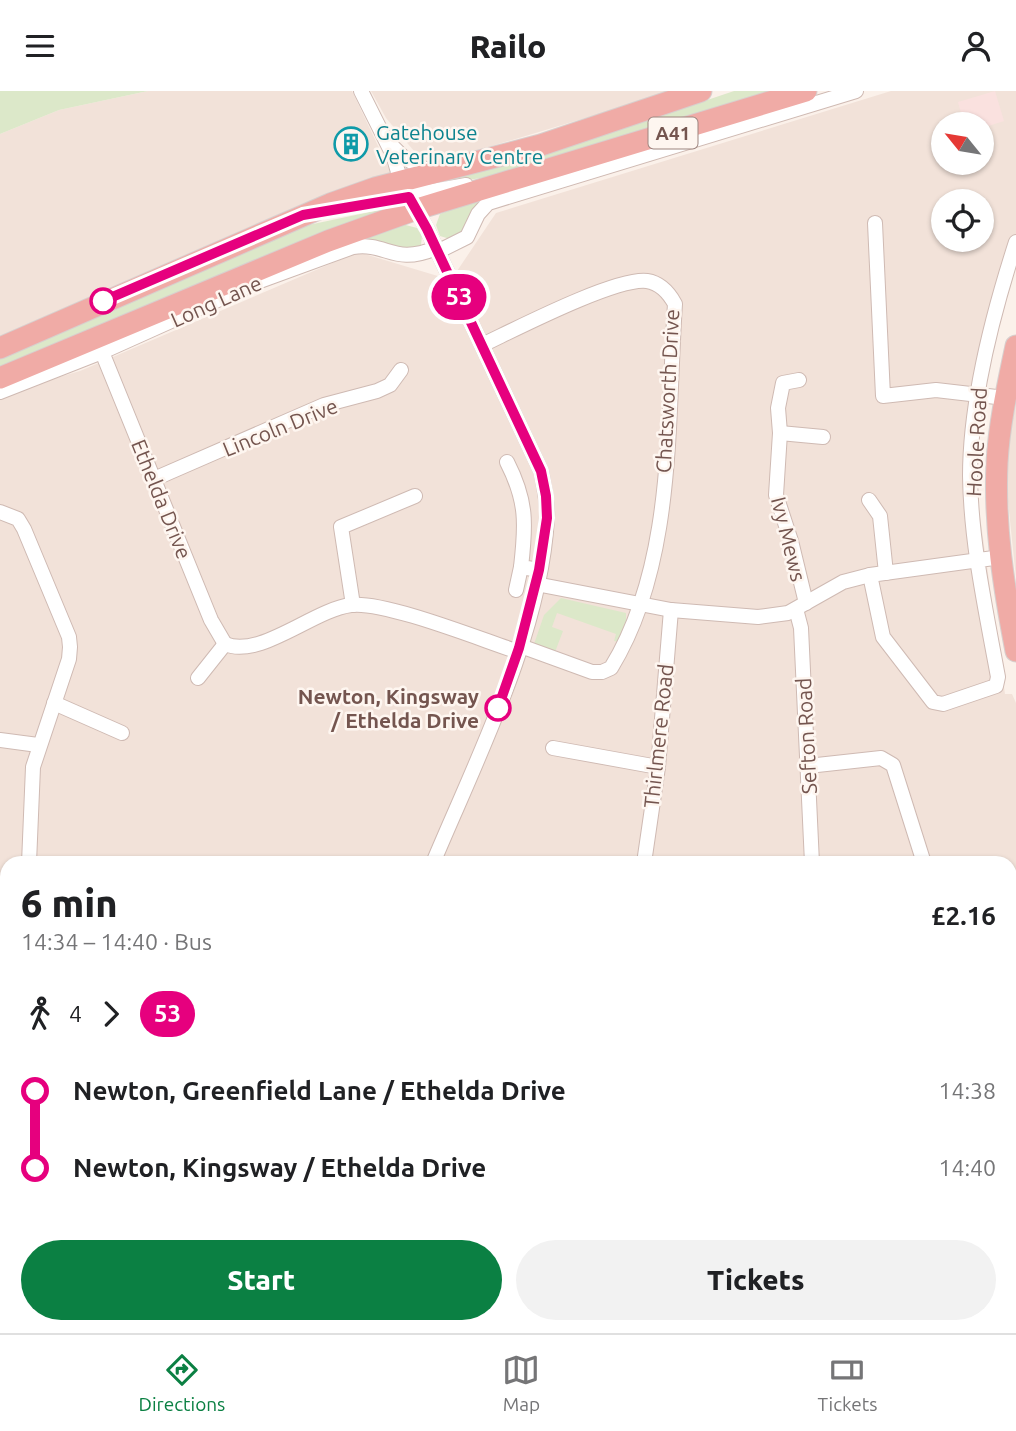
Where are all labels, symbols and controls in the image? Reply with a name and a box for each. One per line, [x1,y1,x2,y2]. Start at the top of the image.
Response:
icon: menu [21,27,59,65]
icon: person [957,27,995,65]
text: Railo [469,28,547,64]
north arrow [931,112,994,175]
map controls [931,112,994,252]
road number: A41 [648,117,698,149]
place label: Gatehouse Veterinary Centre [376,120,543,168]
building icon: Gatehouse Veterinary Centre [332,125,370,163]
button: locate [931,189,994,252]
street label: Long Lane [167,270,265,332]
line badge: 53 [428,274,490,320]
text: 53 [445,283,473,310]
unlabelled marker [90,288,116,314]
street label: Chatsworth Drive [651,308,683,474]
street label: Hoole Road [961,387,991,497]
street label: Lincoln Drive [219,393,341,461]
street label: Ethelda Drive [127,436,197,562]
street label: Ivy Mews [767,494,811,584]
street label: Thirlmere Road [639,663,677,809]
street label: Sefton Road [791,677,821,795]
place label: Newton, Kingsway / Ethelda Drive [298,684,479,732]
marker: Newton, Kingsway / Ethelda Drive [485,695,511,721]
text: 6 min [21,882,118,924]
text: £2.16 [931,901,996,930]
text: 14:34 – 14:40 · Bus [21,929,212,954]
icon: walk [21,995,59,1033]
icon: forward [92,995,130,1033]
text: 53 [154,1000,181,1027]
text: 4 [69,1001,82,1026]
text: Newton, Greenfield Lane / Ethelda Drive [73,1076,566,1105]
text: 14:38 [938,1078,996,1103]
text: Newton, Kingsway / Ethelda Drive [73,1153,486,1182]
text: 14:40 [938,1155,996,1180]
button: Start [21,1240,502,1320]
button: Tickets [516,1240,996,1320]
tab: Directions [139,1351,225,1415]
tab: Map [502,1351,540,1415]
tab: Tickets [818,1351,877,1415]

